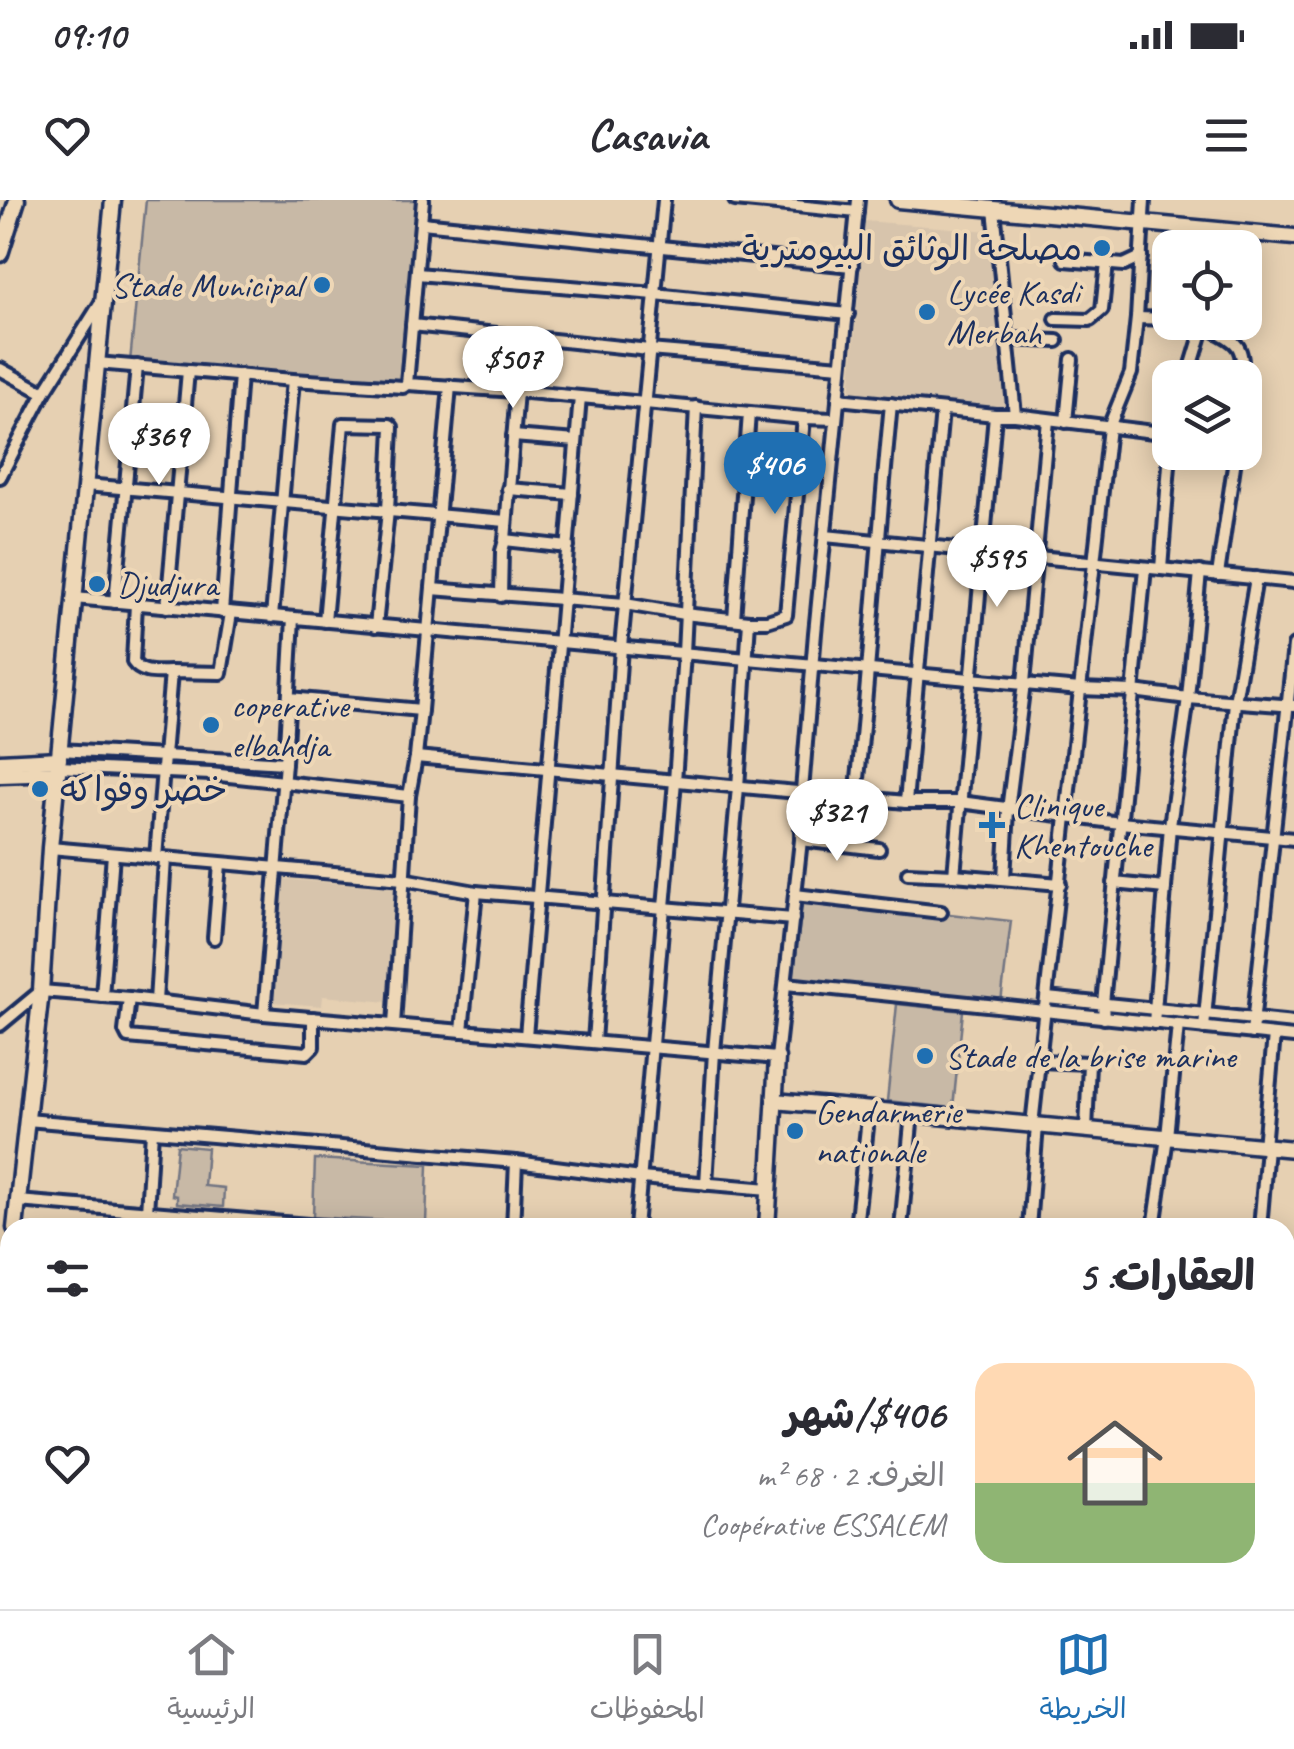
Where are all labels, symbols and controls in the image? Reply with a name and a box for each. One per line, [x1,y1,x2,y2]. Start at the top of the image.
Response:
text: 09:10 [50,12,125,59]
text: Casavia [587,107,707,164]
icon: heart [40,108,95,163]
icon: menu [1199,108,1254,163]
place label: مصلحة الوثائق البيومترية [742,226,1082,271]
map controls [1152,230,1262,470]
button: locate [1152,230,1262,340]
marker: مصلحة الوثائق البيومترية [1091,237,1113,259]
place label: Stade Municipal [111,263,308,308]
place label: Lycée Kasdi Merbah [947,270,1084,355]
marker: Stade Municipal [311,274,333,296]
marker: Lycée Kasdi Merbah [916,301,938,323]
pin: $507 [454,326,572,411]
text: $507 [485,338,541,379]
button: layers [1152,360,1262,470]
pin: $369 [100,403,218,488]
text: $369 [130,415,188,456]
pin: $406 [716,432,834,517]
text: $406 [746,444,804,485]
pin: $595 [938,525,1056,610]
text: $595 [969,537,1025,578]
place label: Djudjura [117,562,221,607]
marker: Djudjura [86,573,108,595]
place label: coperative elbahdja [231,683,351,768]
marker: coperative elbahdja [200,714,222,736]
place label: خضر وفواكه [60,767,227,812]
marker: خضر وفواكه [29,778,51,800]
pin: $321 [778,779,896,864]
place label: Clinique Khentouche [1014,783,1154,868]
text: $321 [808,791,866,832]
marker: Clinique Khentouche [979,812,1005,838]
place label: Stade de la brise marine [945,1034,1238,1079]
marker: Stade de la brise marine [914,1045,936,1067]
place label: Gendarmerie nationale [815,1089,964,1174]
marker: Gendarmerie nationale [784,1120,806,1142]
text: العقارات: 5 [1078,1250,1255,1303]
icon: filters [40,1251,95,1306]
text: $406/شهر [785,1388,945,1441]
icon: home [1055,1403,1175,1523]
icon: heart [40,1436,95,1491]
text: الغرف: 2 · 68 m² [757,1455,945,1496]
text: Coopérative ESSALEM [700,1504,945,1545]
tab: الرئيسية [167,1627,255,1733]
tab: المحفوظات [590,1627,705,1733]
tab: الخريطة [1039,1627,1127,1733]

